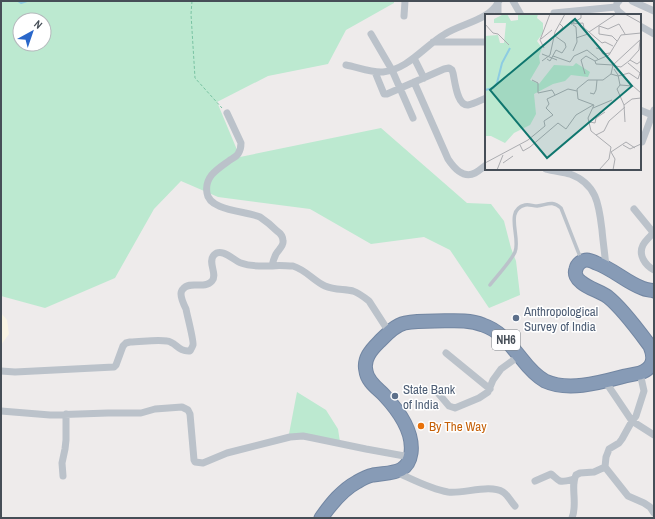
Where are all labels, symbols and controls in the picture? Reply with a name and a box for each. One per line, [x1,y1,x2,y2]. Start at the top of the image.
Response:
north arrow [12,12,52,52]
inset map [485,14,641,170]
text: N [31,17,45,32]
place label: Anthropological Survey of India [523,303,598,335]
marker: Anthropological Survey of India [511,313,521,323]
road number: NH6 [492,330,520,350]
place label: State Bank of India [403,381,456,413]
marker: State Bank of India [390,391,400,401]
place label: By The Way [429,418,487,435]
marker: By The Way [416,421,426,431]

